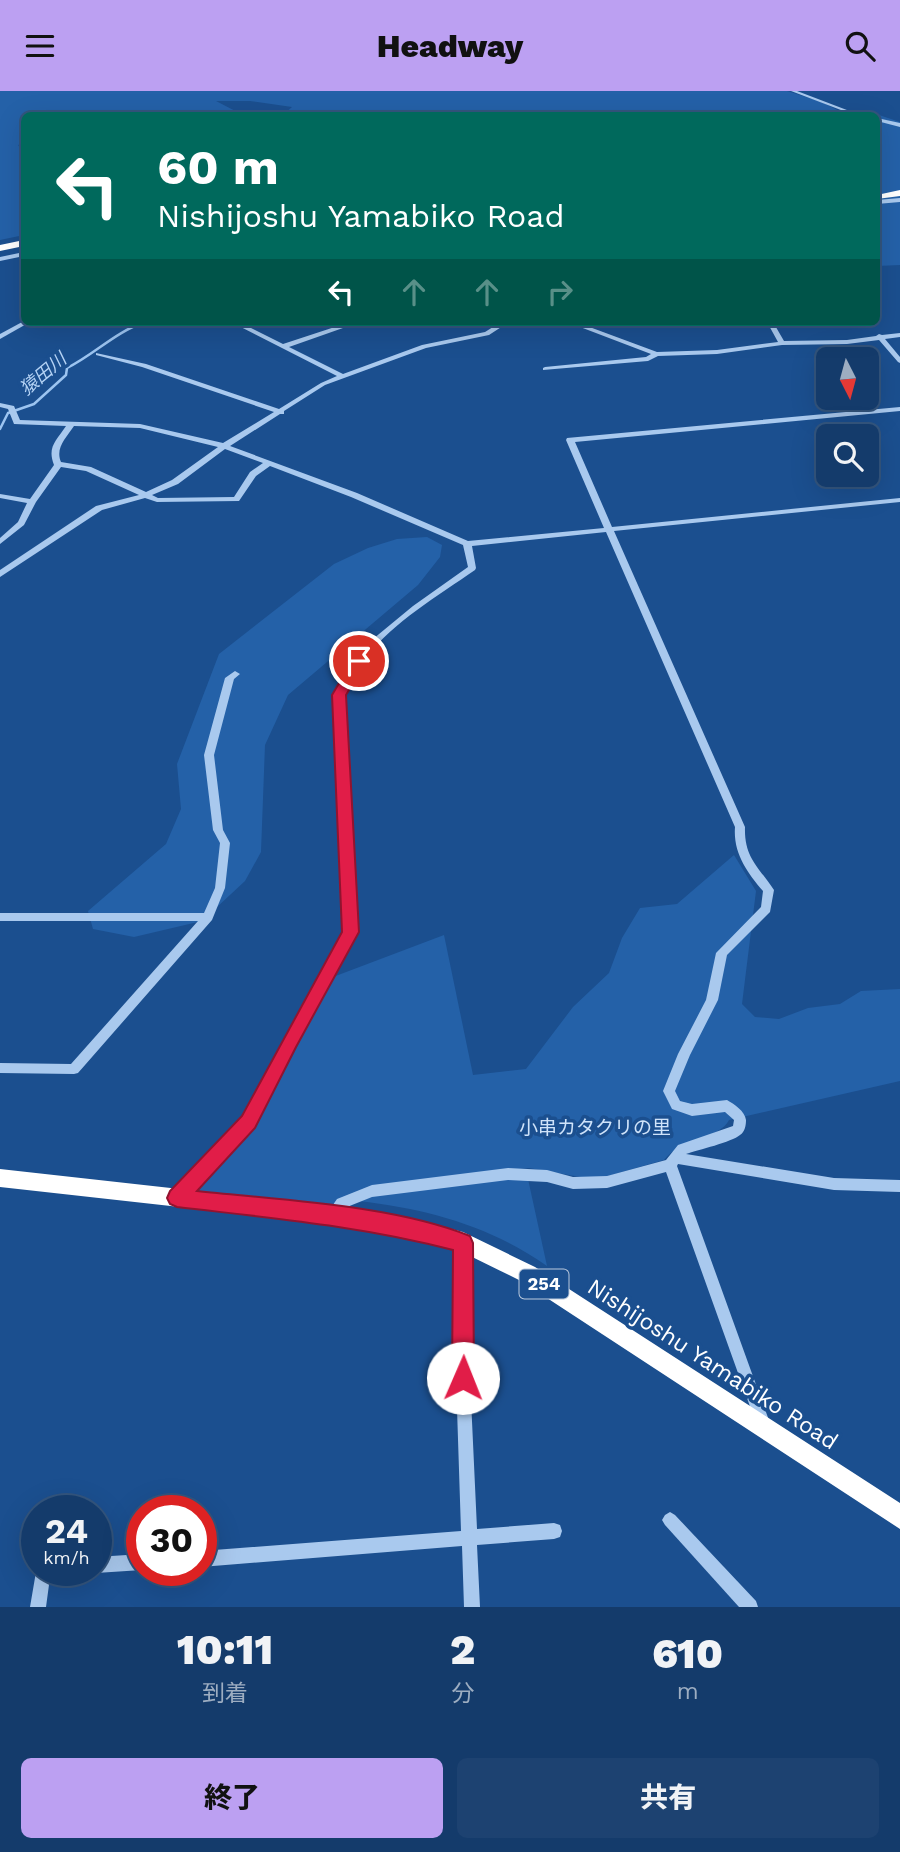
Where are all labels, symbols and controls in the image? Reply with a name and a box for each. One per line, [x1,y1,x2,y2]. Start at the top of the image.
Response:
icon: menu [21,27,59,65]
text: Headway [377,27,523,65]
icon: search [841,27,879,65]
text: 60 m [157,138,279,196]
icon: left [42,140,133,231]
text: Nishijoshu Yamabiko Road [157,197,565,235]
icon: left [322,273,360,311]
icon: ahead [395,273,433,311]
icon: ahead [468,273,506,311]
icon: right [541,273,579,311]
water label: 猿田川 [15,347,72,399]
north arrow [816,347,878,409]
map controls [816,347,879,487]
button: search [816,424,879,487]
pin [329,631,389,691]
icon: arrive [340,642,378,680]
park label: 小串カタクリの里 [519,1116,671,1139]
road number: 254 [520,1269,568,1299]
street label: Nishijoshu Yamabiko Road [583,1273,843,1456]
position arrow [426,1341,500,1415]
speed limit sign: 30 [126,1495,217,1586]
text: 24 [45,1510,88,1552]
text: km/h [43,1547,90,1568]
text: 10:11 [177,1625,273,1674]
text: 2 [450,1625,475,1674]
text: 610 [652,1629,723,1678]
text: m [677,1678,699,1705]
text: 到着 [202,1680,248,1707]
text: 分 [451,1680,474,1707]
button: 終了 [21,1758,443,1838]
button: 共有 [457,1758,879,1838]

